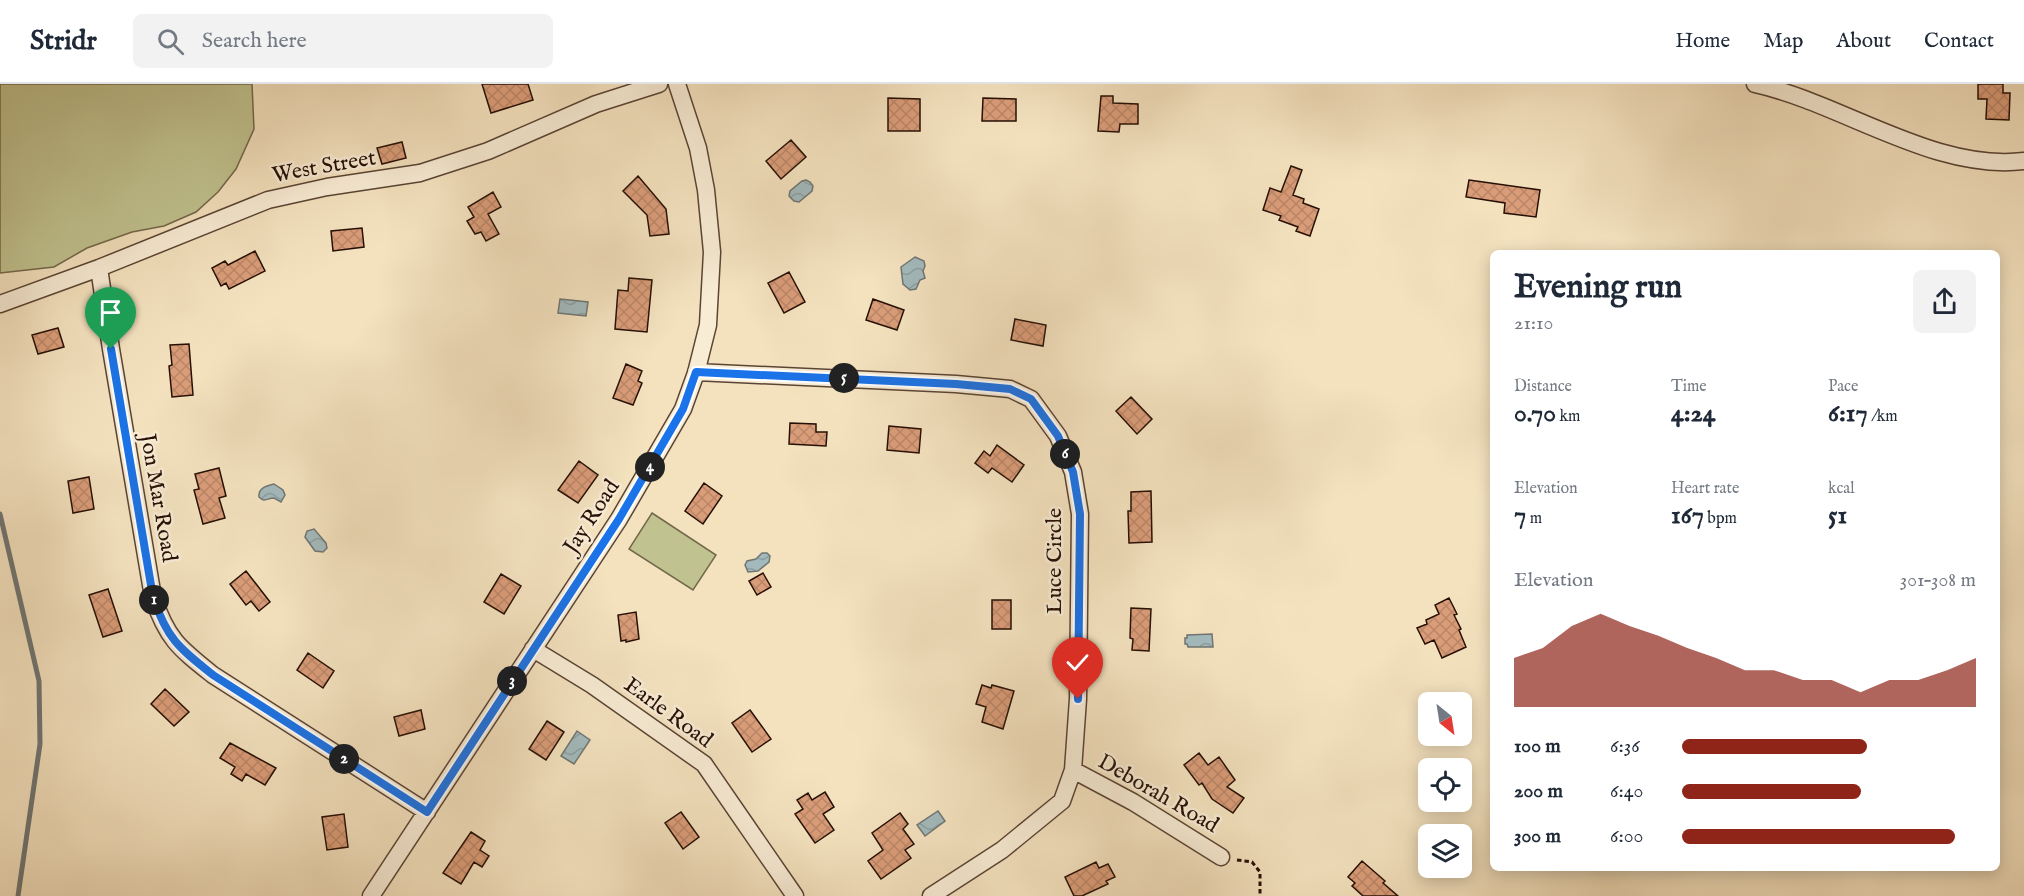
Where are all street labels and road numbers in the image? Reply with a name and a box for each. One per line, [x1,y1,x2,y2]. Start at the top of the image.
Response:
street label: West Street [270,144,378,190]
street label: Jon Mar Road [132,429,183,564]
street label: Jay Road [556,474,626,562]
street label: Luce Circle [1041,508,1069,614]
street label: Earle Road [618,671,718,755]
street label: Deborah Road [1092,748,1224,840]

